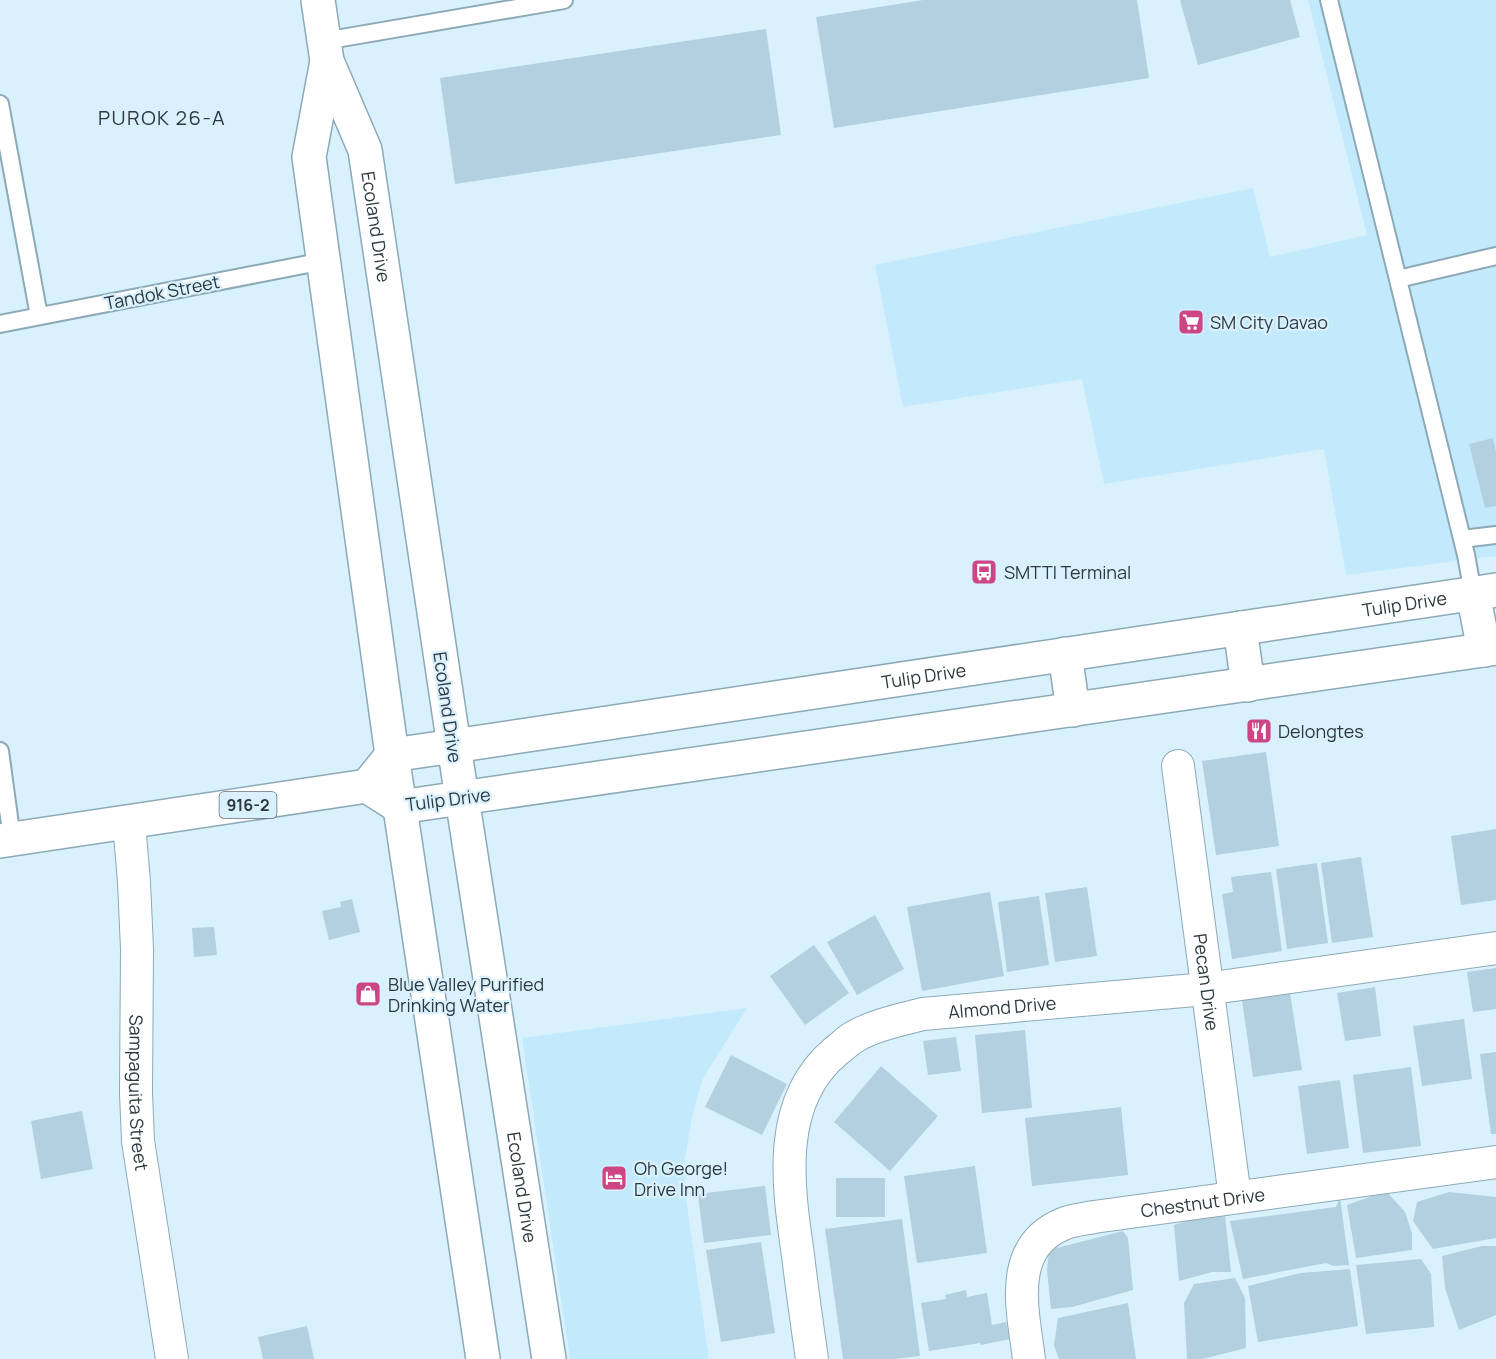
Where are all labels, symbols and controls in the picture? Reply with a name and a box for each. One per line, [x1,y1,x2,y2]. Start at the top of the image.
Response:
district label: PUROK 26-A [98,104,226,131]
street label: Ecoland Drive [356,170,397,284]
street label: Tandok Street [102,269,222,315]
supermarket icon: SM City Davao [1176,307,1206,337]
place label: SM City Davao [1210,310,1328,334]
bus stop icon: SMTTI Terminal [969,557,999,587]
place label: SMTTI Terminal [1004,560,1131,584]
street label: Tulip Drive [1360,586,1448,622]
street label: Ecoland Drive [428,650,468,764]
street label: Tulip Drive [880,657,968,694]
restaurant icon: Delongtes [1244,716,1274,746]
place label: Delongtes [1278,719,1364,743]
street label: Tulip Drive [404,782,492,816]
road number: 916-2 [220,792,276,818]
street label: Pecan Drive [1188,932,1225,1032]
place label: Blue Valley Purified Drinking Water [388,972,544,1017]
shop icon: Blue Valley Purified Drinking Water [353,979,383,1009]
street label: Almond Drive [947,990,1057,1024]
street label: Sampaguita Street [124,1014,154,1172]
street label: Ecoland Drive [502,1130,543,1244]
place label: Oh George! Drive Inn [634,1156,728,1201]
hotel icon: Oh George! Drive Inn [599,1163,629,1193]
street label: Chestnut Drive [1139,1182,1266,1222]

